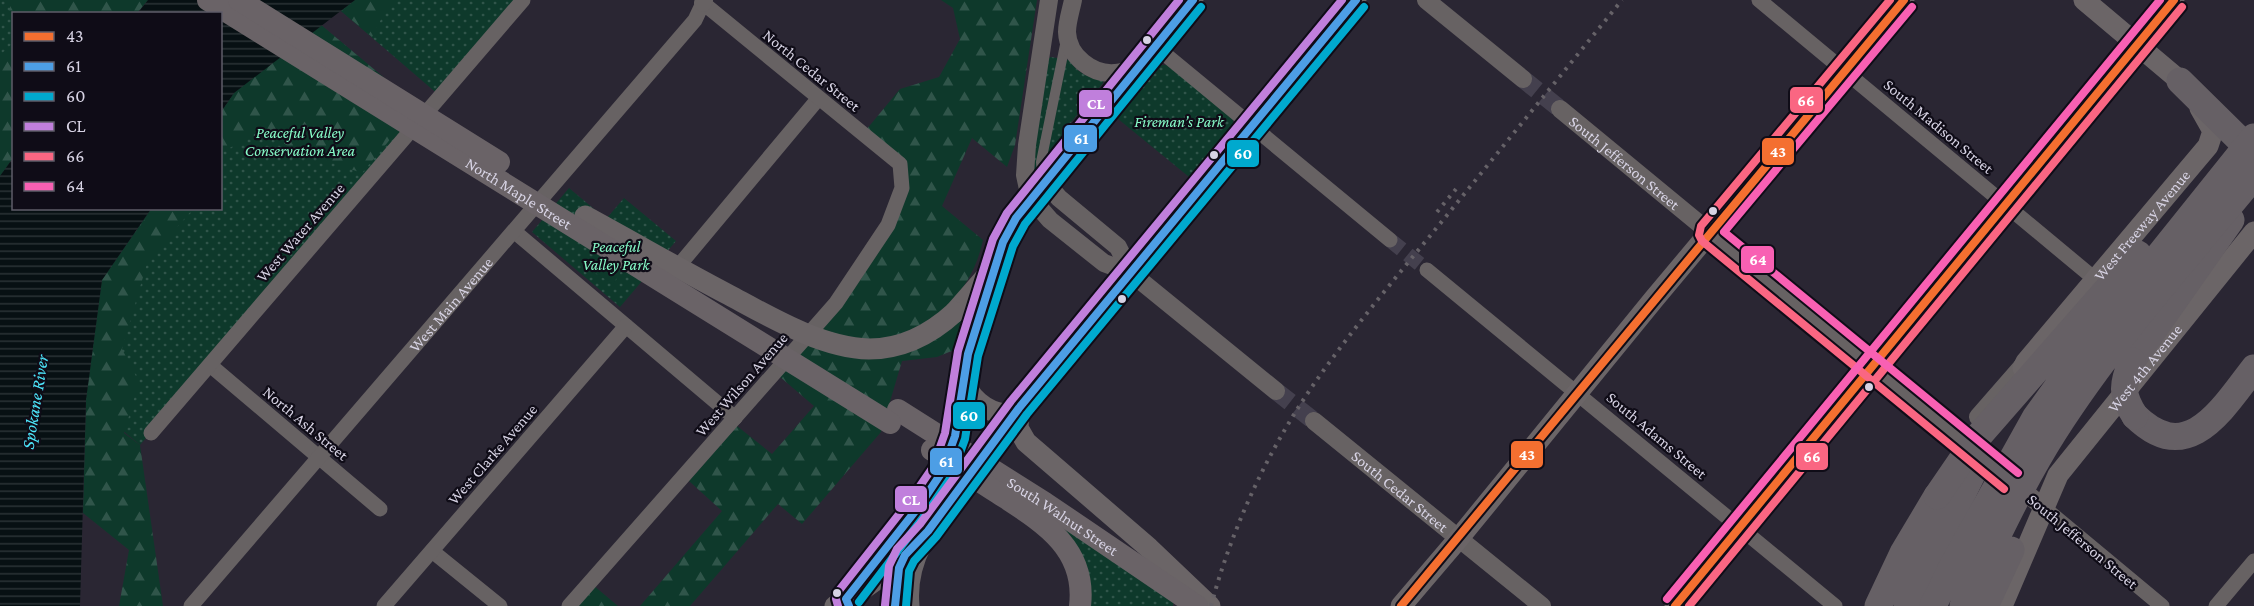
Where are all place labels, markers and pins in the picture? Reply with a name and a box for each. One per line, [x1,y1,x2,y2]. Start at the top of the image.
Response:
unlabelled marker [1141,34,1153,46]
unlabelled marker [1208,149,1220,161]
unlabelled marker [1707,205,1719,217]
unlabelled marker [1116,293,1128,305]
unlabelled marker [1863,381,1875,393]
unlabelled marker [831,587,843,599]

